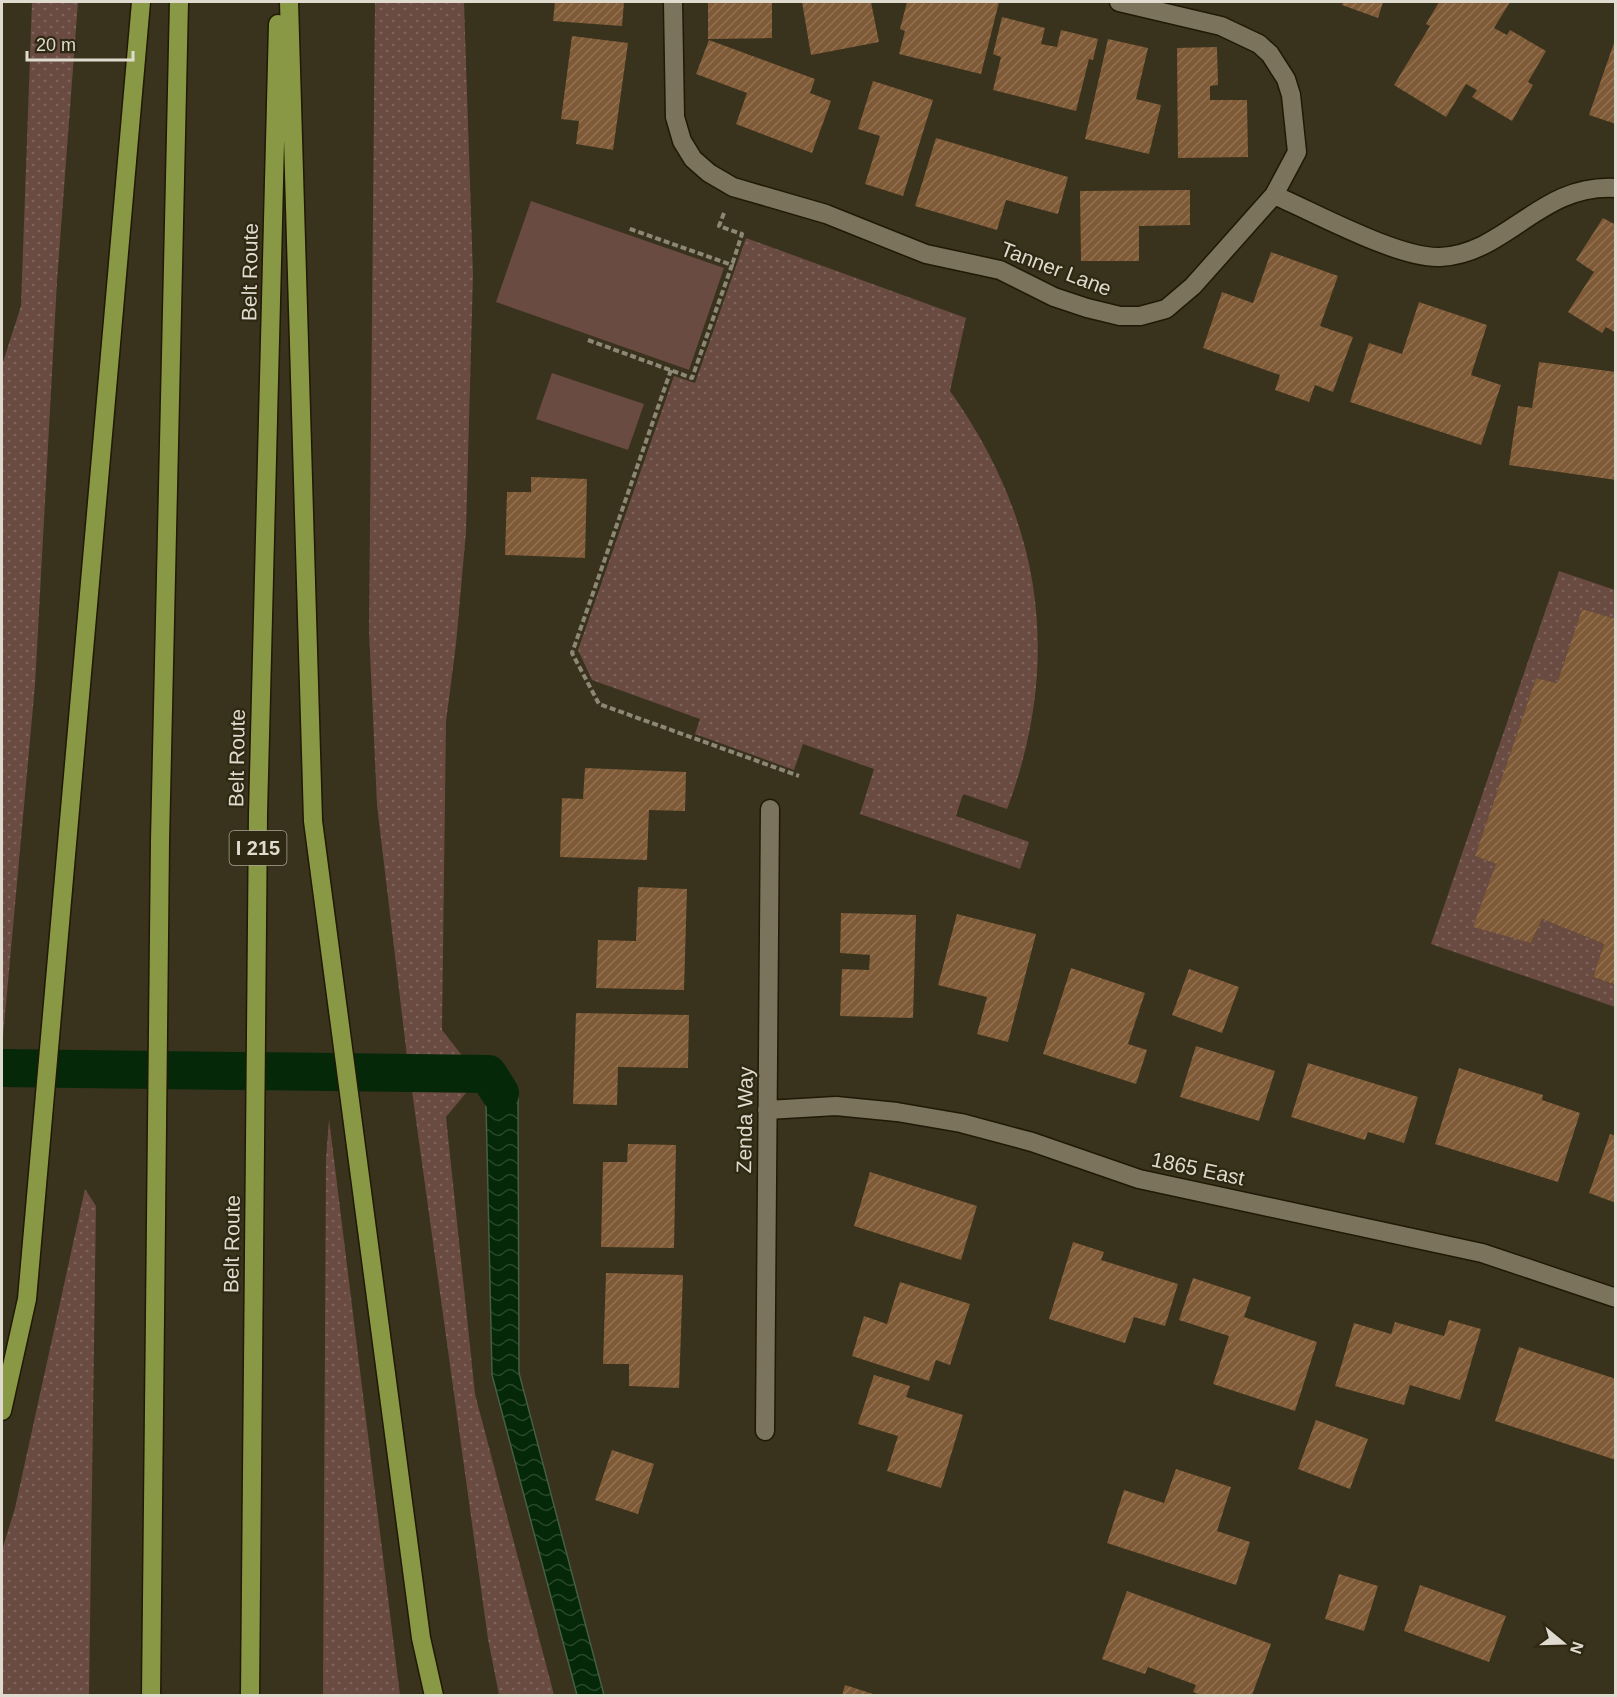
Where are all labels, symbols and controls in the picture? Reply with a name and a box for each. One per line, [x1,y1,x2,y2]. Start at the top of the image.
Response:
scale bar [27,24,134,62]
text: 20 m [36,35,76,55]
street label: Belt Route [237,223,262,321]
street label: Tanner Lane [998,237,1115,300]
street label: Belt Route [224,709,249,807]
road number: I 215 [230,831,286,865]
street label: Zenda Way [732,1066,757,1173]
street label: 1865 East [1149,1147,1247,1190]
street label: Belt Route [219,1195,244,1293]
north arrow [1533,1613,1593,1673]
text: N [1567,1639,1587,1656]

